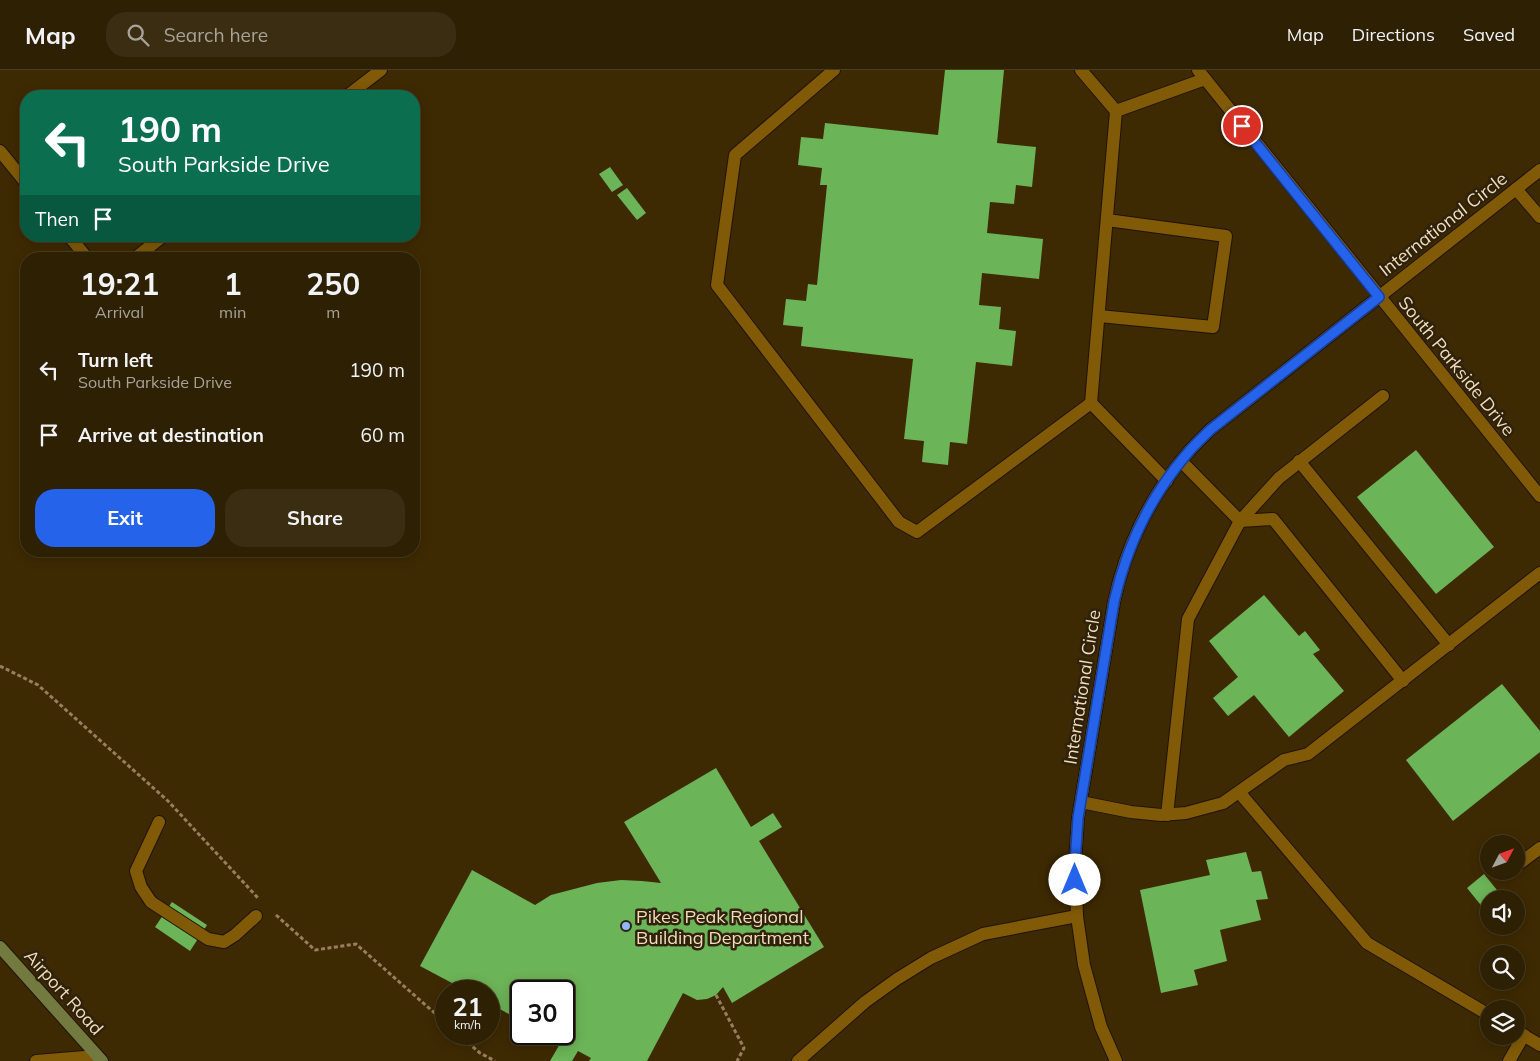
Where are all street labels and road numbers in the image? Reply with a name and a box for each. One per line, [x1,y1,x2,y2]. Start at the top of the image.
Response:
street label: International Circle [1374,167,1512,281]
street label: South Parkside Drive [1394,291,1520,441]
street label: International Circle [1058,608,1106,766]
street label: Airport Road [20,944,108,1040]

